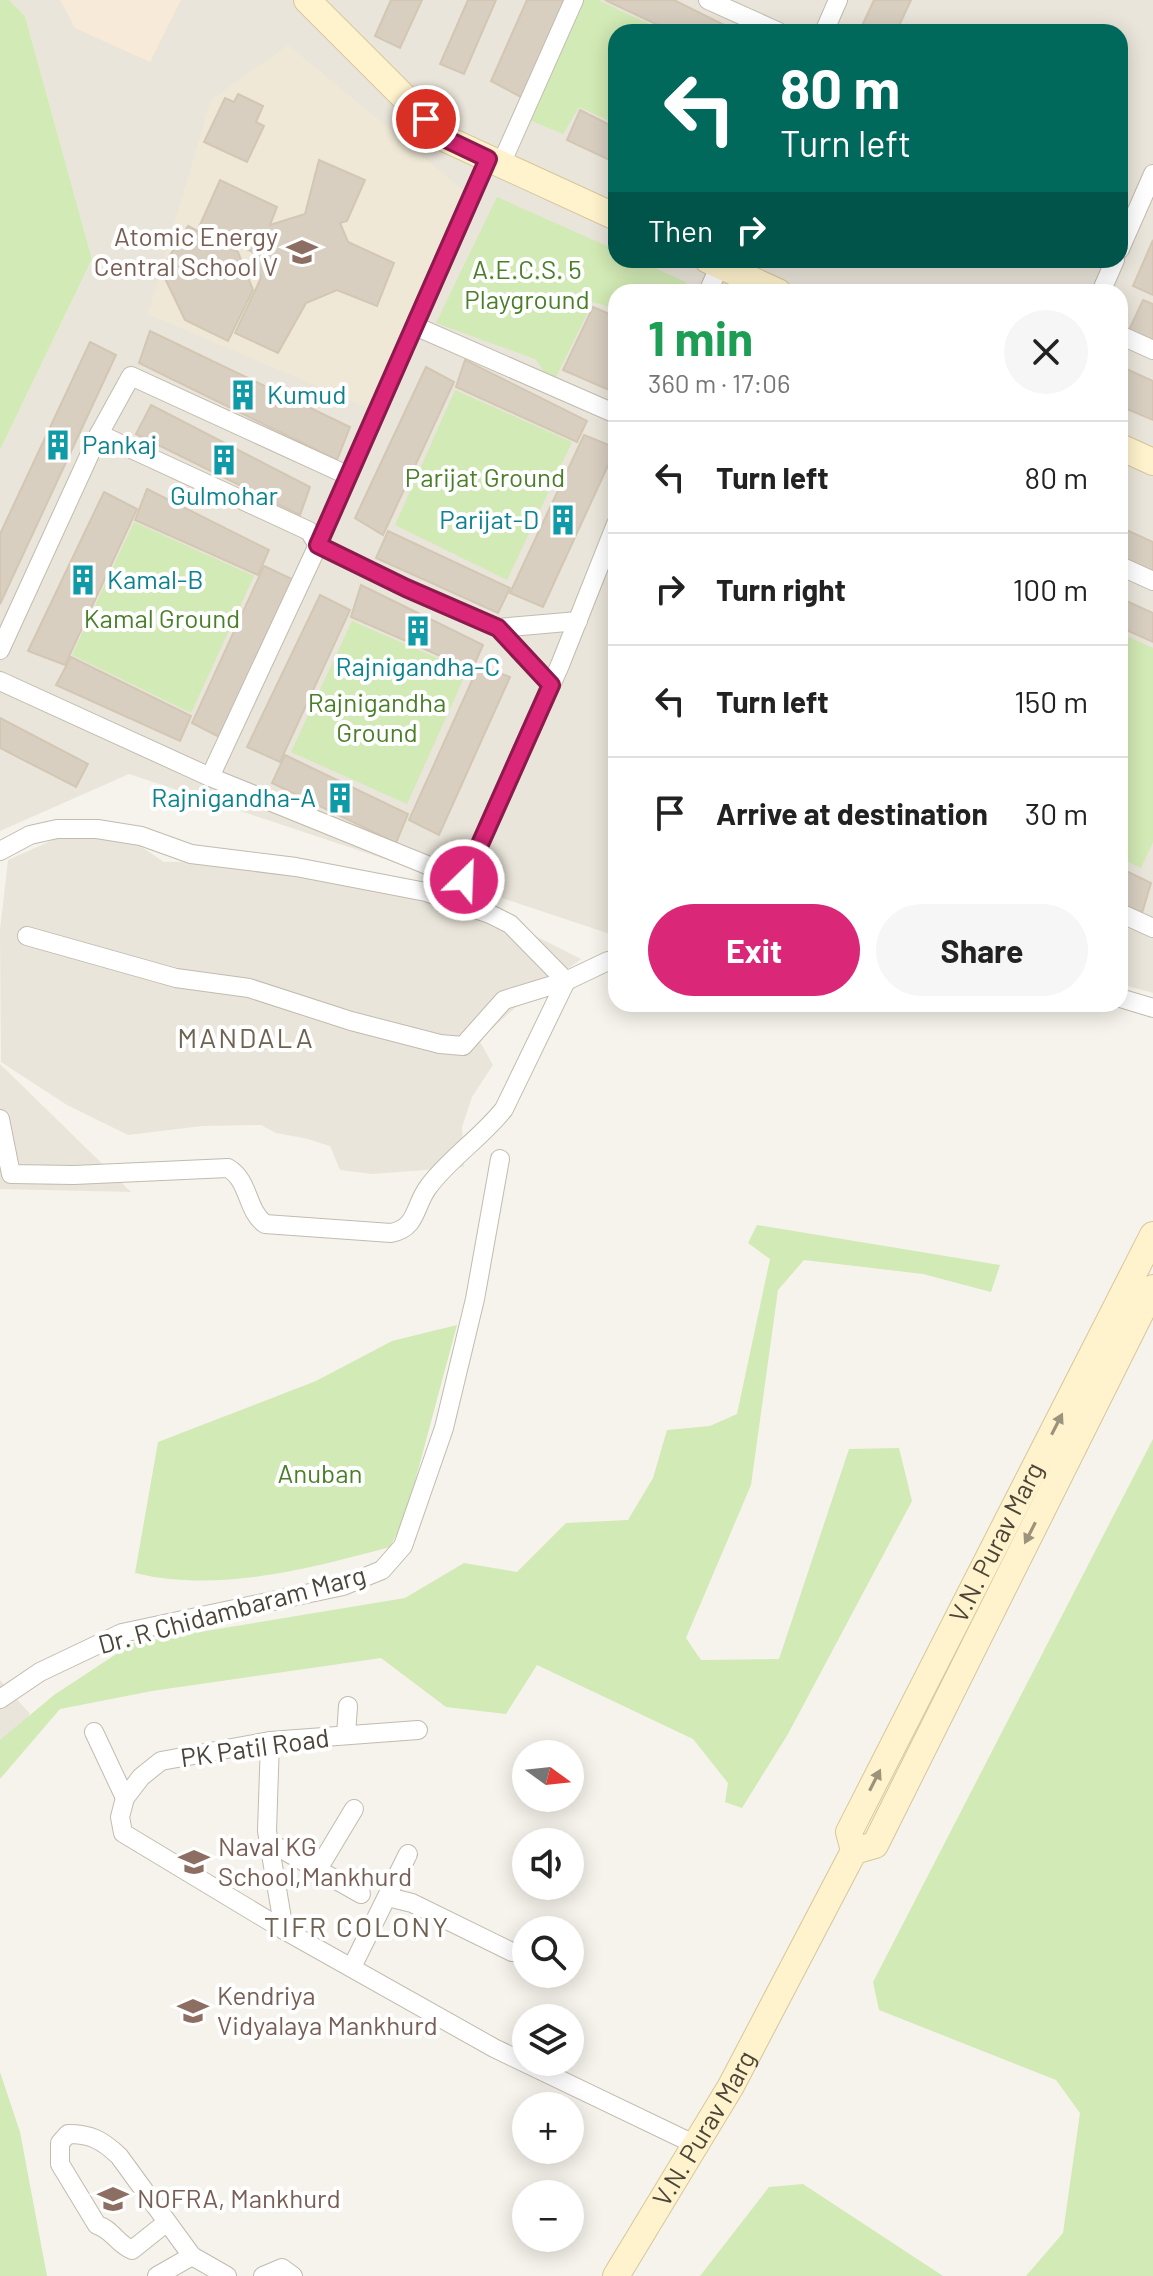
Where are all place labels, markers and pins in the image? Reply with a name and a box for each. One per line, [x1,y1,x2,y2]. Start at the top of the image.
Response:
pin [392,85,460,153]
place label: Atomic Energy Central School V [94,220,278,281]
school or university icon: Atomic Energy Central School V [285,235,319,269]
building icon: Kumud [226,378,260,412]
place label: Kumud [267,378,346,409]
building icon: Pankaj [41,428,75,462]
place label: Pankaj [82,428,157,459]
building icon: Gulmohar [207,443,241,477]
place label: Gulmohar [170,479,279,510]
place label: Parijat-D [439,503,539,534]
building icon: Parijat-D [546,503,580,537]
building icon: Kamal-B [66,563,100,597]
place label: Kamal-B [107,563,204,594]
building icon: Rajnigandha-C [401,614,435,648]
place label: Rajnigandha-C [336,650,500,681]
place label: Rajnigandha-A [151,781,316,812]
building icon: Rajnigandha-A [323,781,357,815]
place label: Naval KG School,Mankhurd [218,1830,412,1891]
school or university icon: Naval KG School,Mankhurd [177,1845,211,1879]
place label: Kendriya Vidyalaya Mankhurd [217,1979,438,2040]
school or university icon: Kendriya Vidyalaya Mankhurd [176,1994,210,2028]
school or university icon: NOFRA, Mankhurd [96,2182,130,2216]
place label: NOFRA, Mankhurd [137,2182,341,2213]

